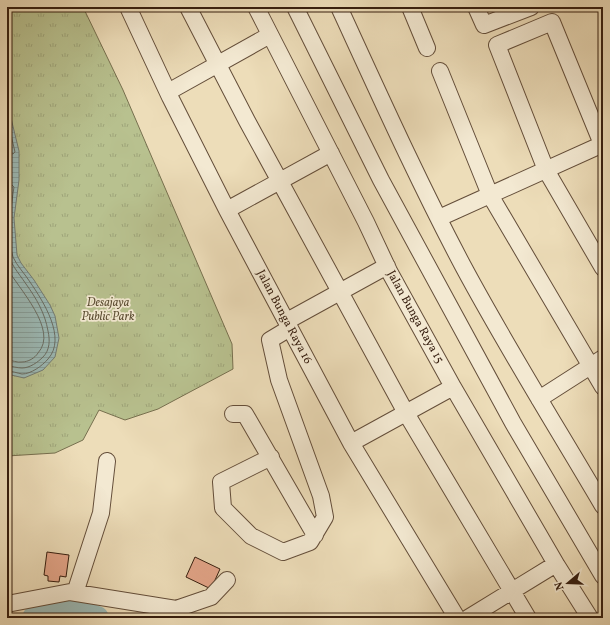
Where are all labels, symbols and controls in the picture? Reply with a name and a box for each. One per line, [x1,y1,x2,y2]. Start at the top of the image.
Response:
street label: Jalan Bunga Raya 16 [252,267,316,367]
street label: Jalan Bunga Raya 15 [383,268,447,367]
park label: Desajaya Public Park [81,295,135,325]
north arrow [548,563,588,603]
text: N [552,580,568,592]

